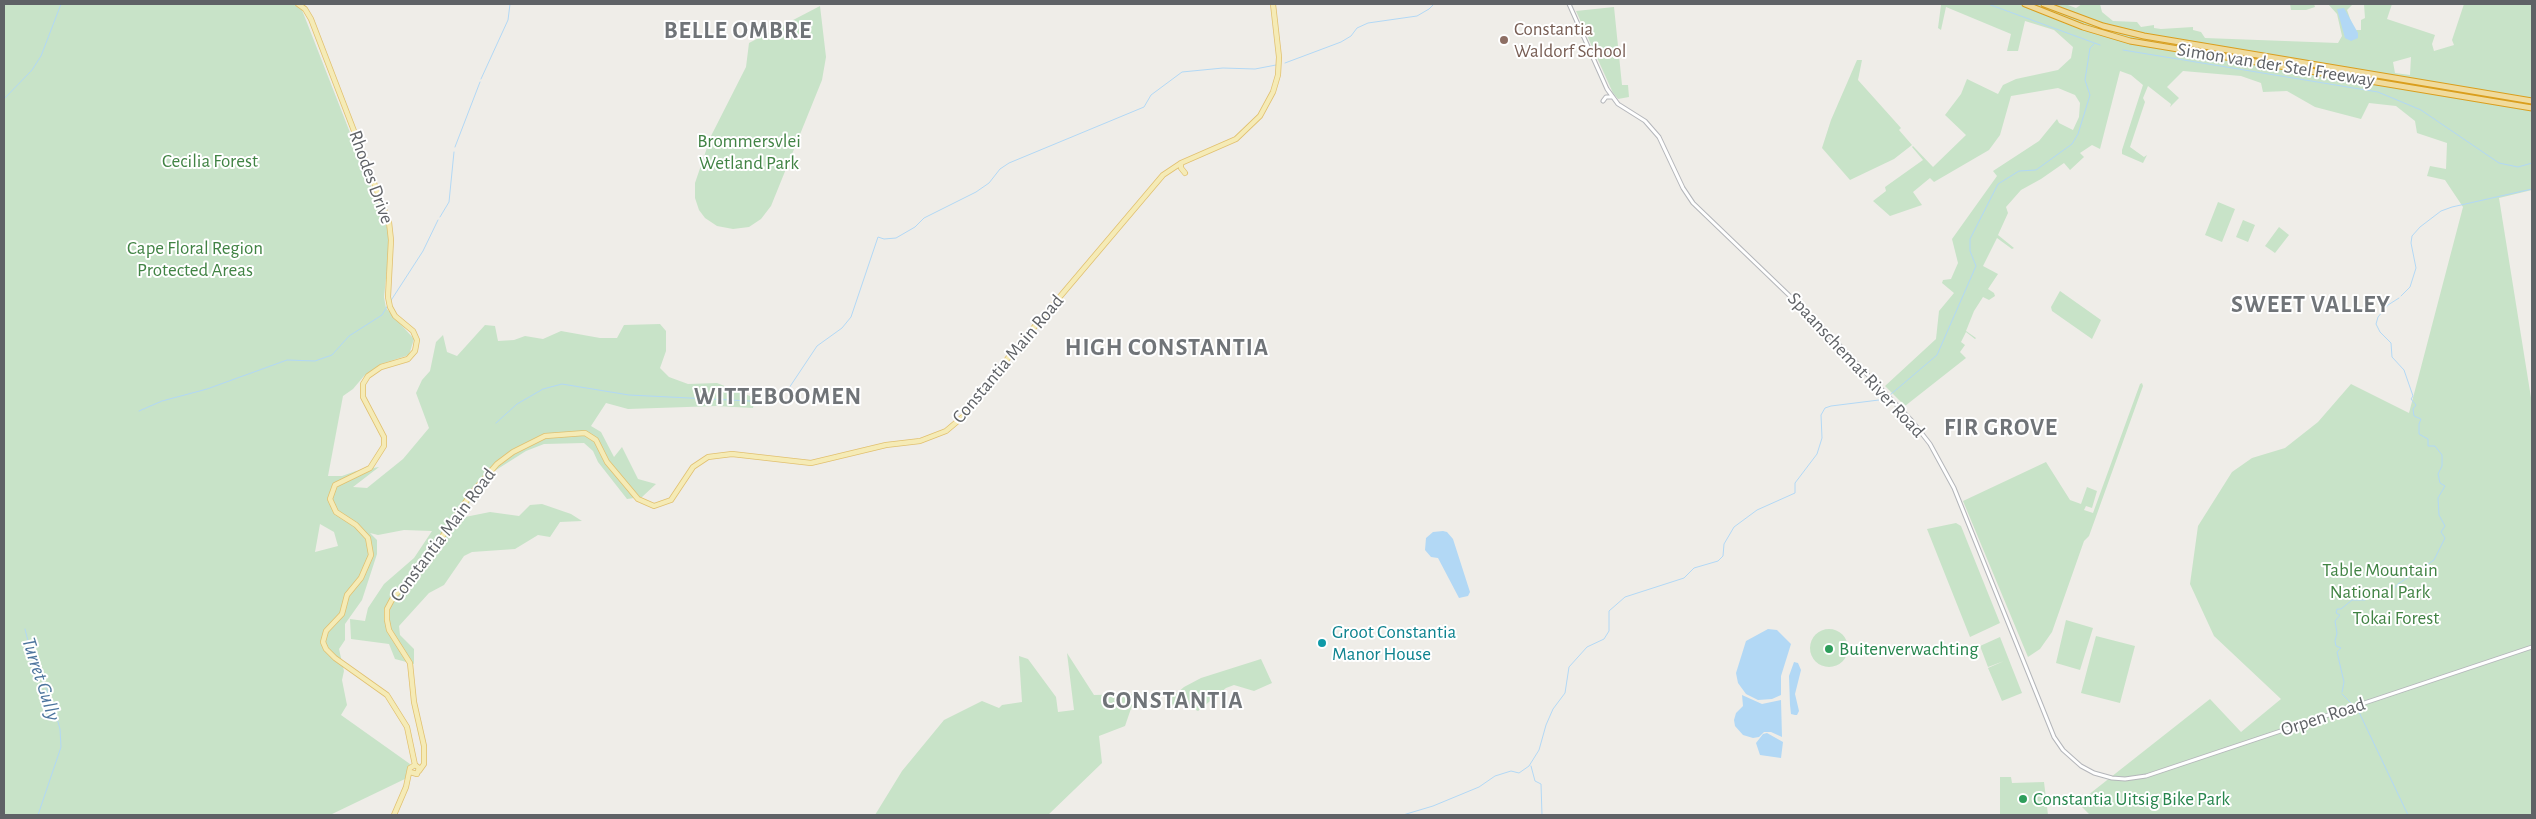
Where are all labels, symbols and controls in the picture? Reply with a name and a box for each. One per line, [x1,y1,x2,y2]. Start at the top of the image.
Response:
district label: BELLE OMBRE [662,17,814,45]
place label: Constantia Waldorf School [1514,18,1627,62]
marker: Constantia Waldorf School [1498,34,1510,46]
street label: Simon van der Stel Freeway [2176,38,2376,92]
street label: Rhodes Drive [344,127,398,227]
park label: Brommersvlei Wetland Park [697,130,801,174]
park label: Cecilia Forest [162,150,258,172]
park label: Cape Floral Region Protected Areas [127,237,263,281]
street label: Spaanschemat River Road [1783,287,1929,443]
street label: Constantia Main Road [947,290,1069,428]
district label: SWEET VALLEY [2230,291,2392,319]
district label: HIGH CONSTANTIA [1063,334,1271,362]
district label: WITTEBOOMEN [692,383,864,411]
district label: FIR GROVE [1943,414,2059,442]
street label: Constantia Main Road [385,464,501,606]
park label: Table Mountain National Park [2322,559,2438,603]
park label: Tokai Forest [2353,607,2439,629]
place label: Groot Constantia Manor House [1332,621,1456,665]
water label: Turret Gully [16,634,66,724]
marker: Groot Constantia Manor House [1316,637,1328,649]
place label: Buitenverwachting [1839,638,1979,660]
marker: Buitenverwachting [1823,643,1835,655]
district label: CONSTANTIA [1101,687,1245,715]
street label: Orpen Road [2278,693,2368,741]
place label: Constantia Uitsig Bike Park [2033,788,2230,810]
marker: Constantia Uitsig Bike Park [2017,793,2029,805]

